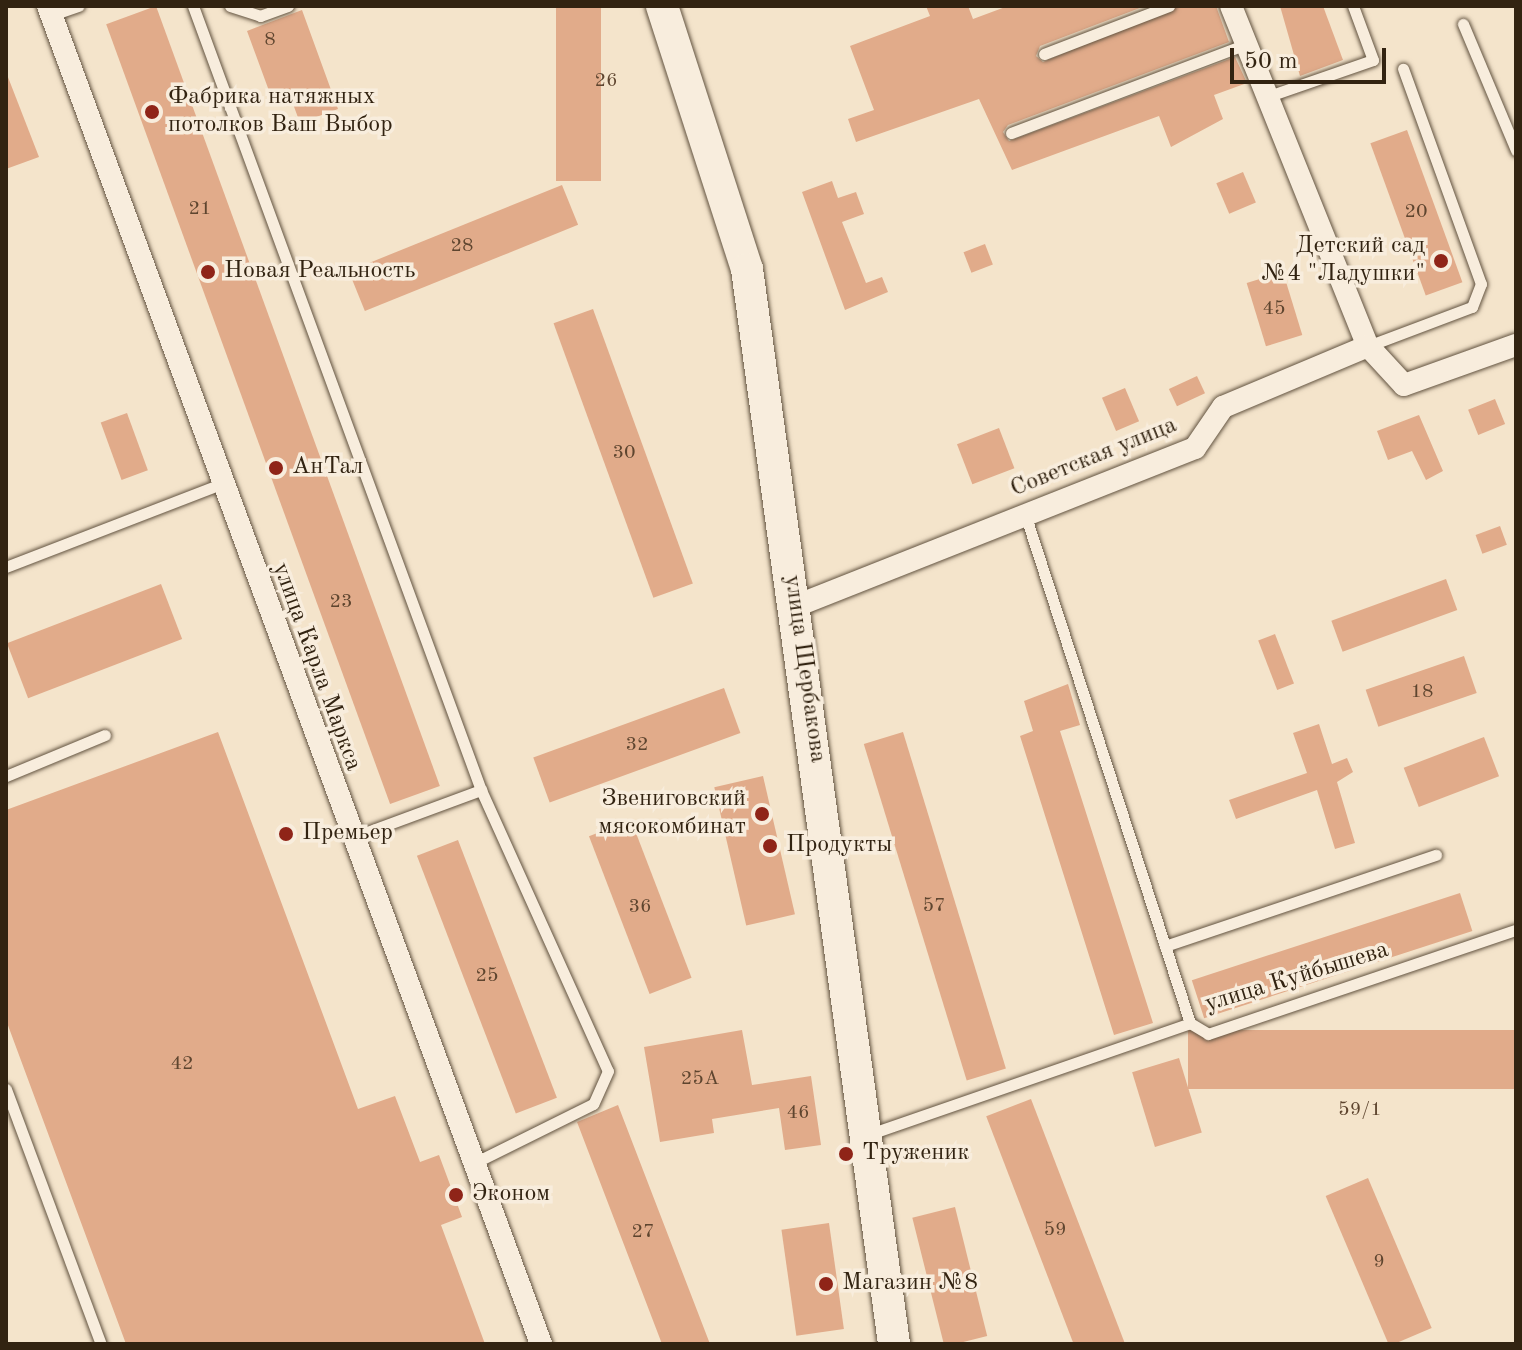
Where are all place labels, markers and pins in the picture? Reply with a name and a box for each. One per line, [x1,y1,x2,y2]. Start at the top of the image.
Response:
place label: Фабрика натяжных потолков Ваш Выбор [168,84,393,140]
marker: Фабрика натяжных потолков Ваш Выбор [143,103,161,121]
place label: Детский сад №4 "Ладушки" [1262,233,1425,289]
marker: Детский сад №4 "Ладушки" [1432,252,1450,270]
place label: Новая Реальность [224,258,415,286]
marker: Новая Реальность [199,263,217,281]
place label: АнТал [292,454,363,482]
marker: АнТал [267,459,285,477]
place label: Звениговский мясокомбинат [598,786,746,842]
marker: Звениговский мясокомбинат [753,805,771,823]
place label: Премьер [302,820,393,848]
marker: Премьер [277,825,295,843]
place label: Продукты [786,832,892,860]
marker: Продукты [761,837,779,855]
place label: Труженик [862,1140,969,1168]
marker: Труженик [837,1145,855,1163]
place label: Эконом [472,1181,550,1209]
marker: Эконом [447,1186,465,1204]
place label: Магазин №8 [842,1270,978,1298]
marker: Магазин №8 [817,1275,835,1293]

